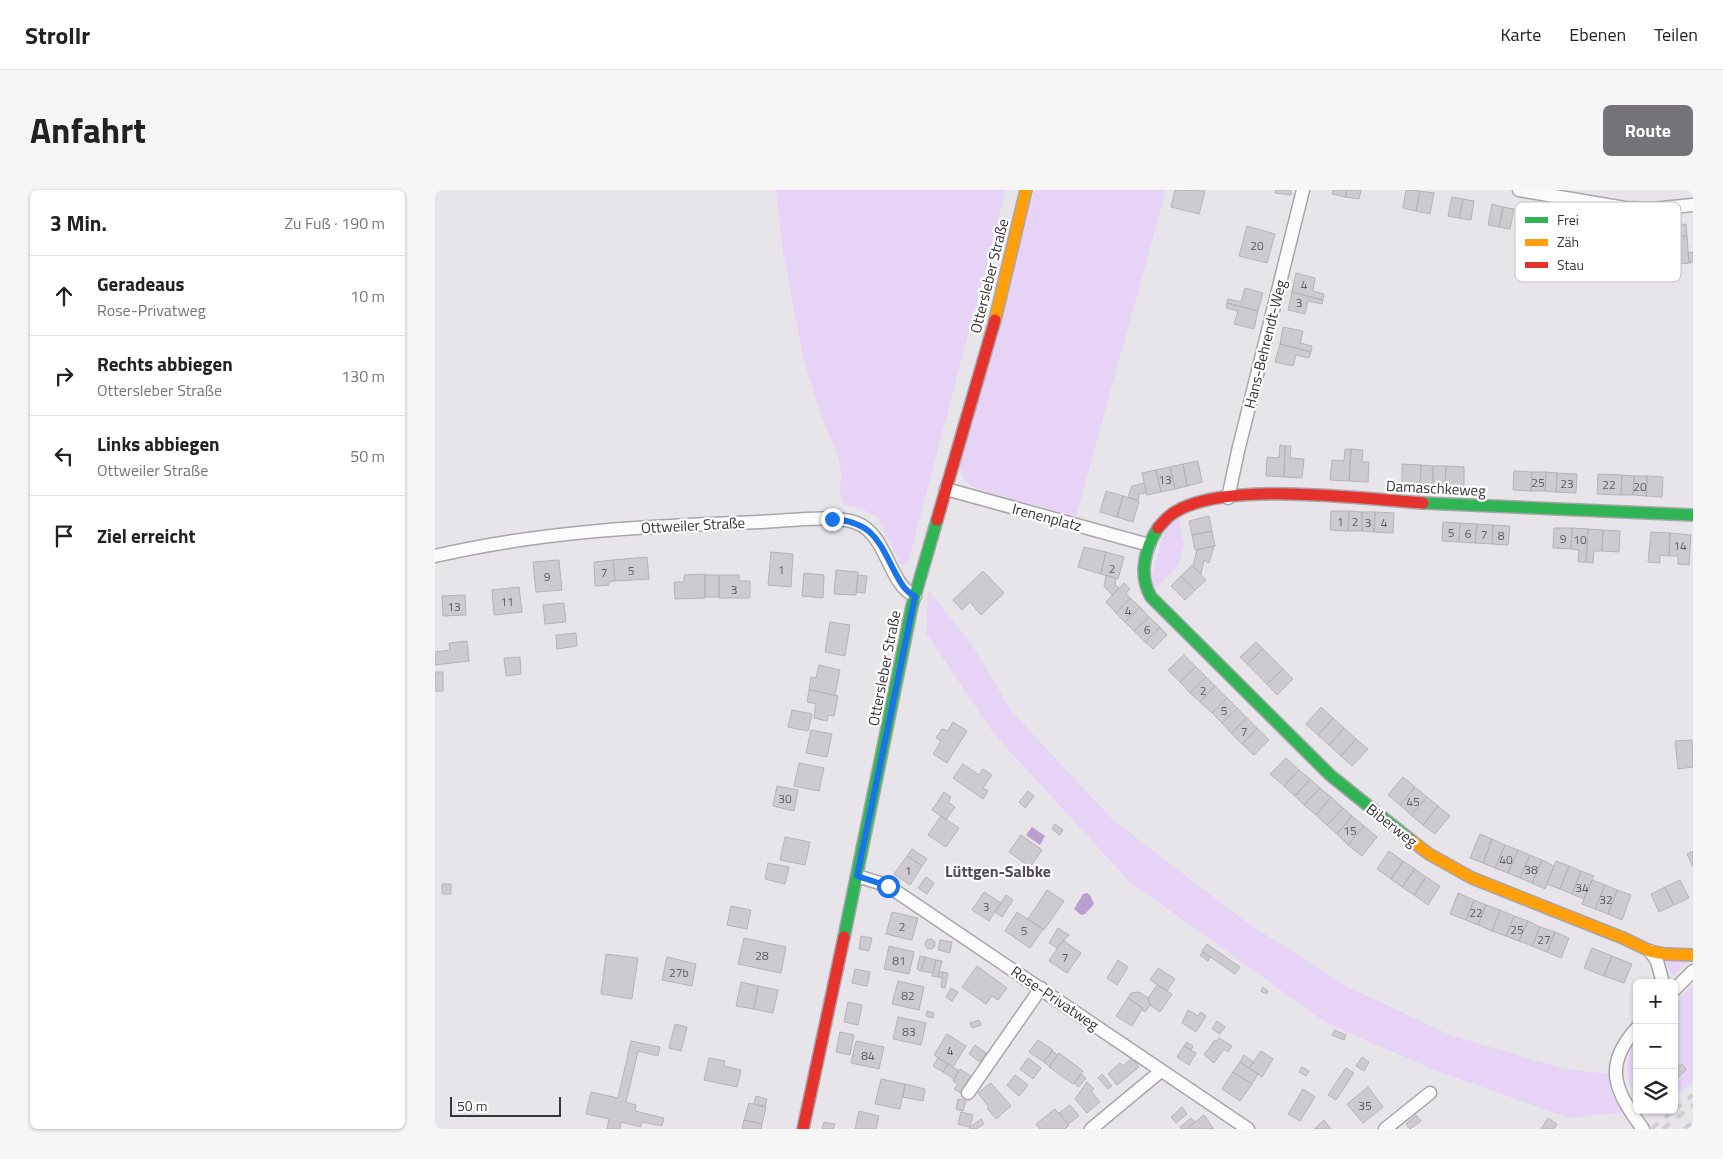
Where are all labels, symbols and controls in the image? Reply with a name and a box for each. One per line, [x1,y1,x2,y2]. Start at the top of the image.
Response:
text: Strollr [25,17,90,53]
text: Karte [1500,21,1541,48]
text: Ebenen [1569,21,1626,48]
text: Teilen [1654,21,1698,48]
text: Anfahrt [30,103,146,157]
button: Route [1603,105,1693,156]
legend [1515,202,1681,282]
text: 3 Min. [50,207,107,239]
text: Frei [1557,209,1579,230]
text: Zu Fuß · 190 m [284,211,385,235]
street label: Ottersleber Straße [964,216,1014,336]
text: Zäh [1557,231,1579,252]
house number: 20 [1250,236,1264,255]
text: Stau [1557,254,1584,275]
text: Geradeaus [97,269,184,298]
house number: 4 [1301,275,1308,294]
street label: Hans-Behrendt-Weg [1238,277,1292,411]
icon: ahead [50,282,78,310]
text: 10 m [350,284,385,308]
house number: 3 [1296,293,1302,312]
text: Rose-Privatweg [97,298,206,322]
text: Rechts abbiegen [97,349,233,378]
icon: right [50,362,78,390]
text: 130 m [341,364,385,388]
text: Ottersleber Straße [97,378,222,402]
text: Links abbiegen [97,429,220,458]
icon: left [50,442,78,470]
text: 50 m [350,444,385,468]
text: Ottweiler Straße [97,458,208,482]
house number: 13 [1158,470,1172,489]
house number: 25 [1531,473,1545,492]
street label: Damaschkeweg [1385,474,1487,502]
house number: 23 [1560,474,1574,493]
house number: 22 [1602,475,1616,494]
house number: 20 [1633,477,1647,496]
street label: Irenenplatz [1010,497,1084,537]
route end [821,508,844,531]
street label: Ottweiler Straße [640,511,746,539]
house number: 1 [1337,512,1343,531]
house number: 2 [1352,512,1358,531]
house number: 3 [1365,513,1371,532]
house number: 4 [1381,513,1388,532]
text: Ziel erreicht [97,521,195,550]
icon: arrive [50,522,78,550]
house number: 5 [1448,523,1455,542]
house number: 6 [1465,524,1472,543]
house number: 7 [1481,525,1487,544]
house number: 8 [1498,526,1505,545]
house number: 9 [1560,529,1567,548]
house number: 10 [1573,530,1587,549]
house number: 14 [1673,536,1687,555]
house number: 2 [1109,559,1115,578]
house number: 1 [778,560,784,579]
house number: 5 [628,561,635,580]
house number: 7 [601,563,607,582]
house number: 9 [544,567,551,586]
house number: 3 [731,580,737,599]
house number: 11 [500,592,514,611]
house number: 13 [447,597,461,616]
house number: 4 [1125,601,1132,620]
street label: Ottersleber Straße [862,608,906,728]
house number: 6 [1144,620,1151,639]
house number: 2 [1200,681,1206,700]
house number: 5 [1221,701,1228,720]
house number: 7 [1241,722,1247,741]
house number: 30 [778,789,792,808]
house number: 45 [1406,792,1420,811]
street label: Biberweg [1361,798,1423,853]
house number: 15 [1343,821,1357,840]
house number: 40 [1499,850,1513,869]
district label: Lüttgen-Salbke [945,859,1051,883]
house number: 38 [1524,860,1538,879]
house number: 1 [905,861,911,880]
route start [877,875,900,898]
house number: 34 [1575,878,1589,897]
house number: 32 [1599,890,1613,909]
house number: 3 [983,897,989,916]
house number: 22 [1469,903,1483,922]
house number: 2 [899,917,905,936]
house number: 25 [1510,920,1524,939]
house number: 5 [1021,921,1028,940]
house number: 27 [1537,930,1551,949]
house number: 28 [755,946,769,965]
house number: 7 [1062,948,1068,967]
house number: 81 [892,951,906,970]
street label: Rose-Privatweg [1006,960,1104,1036]
house number: 27b [669,963,689,982]
map controls [1633,979,1678,1114]
button: + [1633,979,1678,1024]
house number: 82 [901,986,915,1005]
house number: 83 [902,1022,916,1041]
button: − [1633,1024,1678,1069]
house number: 4 [947,1041,954,1060]
house number: 84 [861,1046,875,1065]
button: layers [1633,1069,1678,1114]
scale bar [450,1094,561,1117]
text: 50 m [457,1095,487,1116]
house number: 35 [1358,1096,1372,1115]

